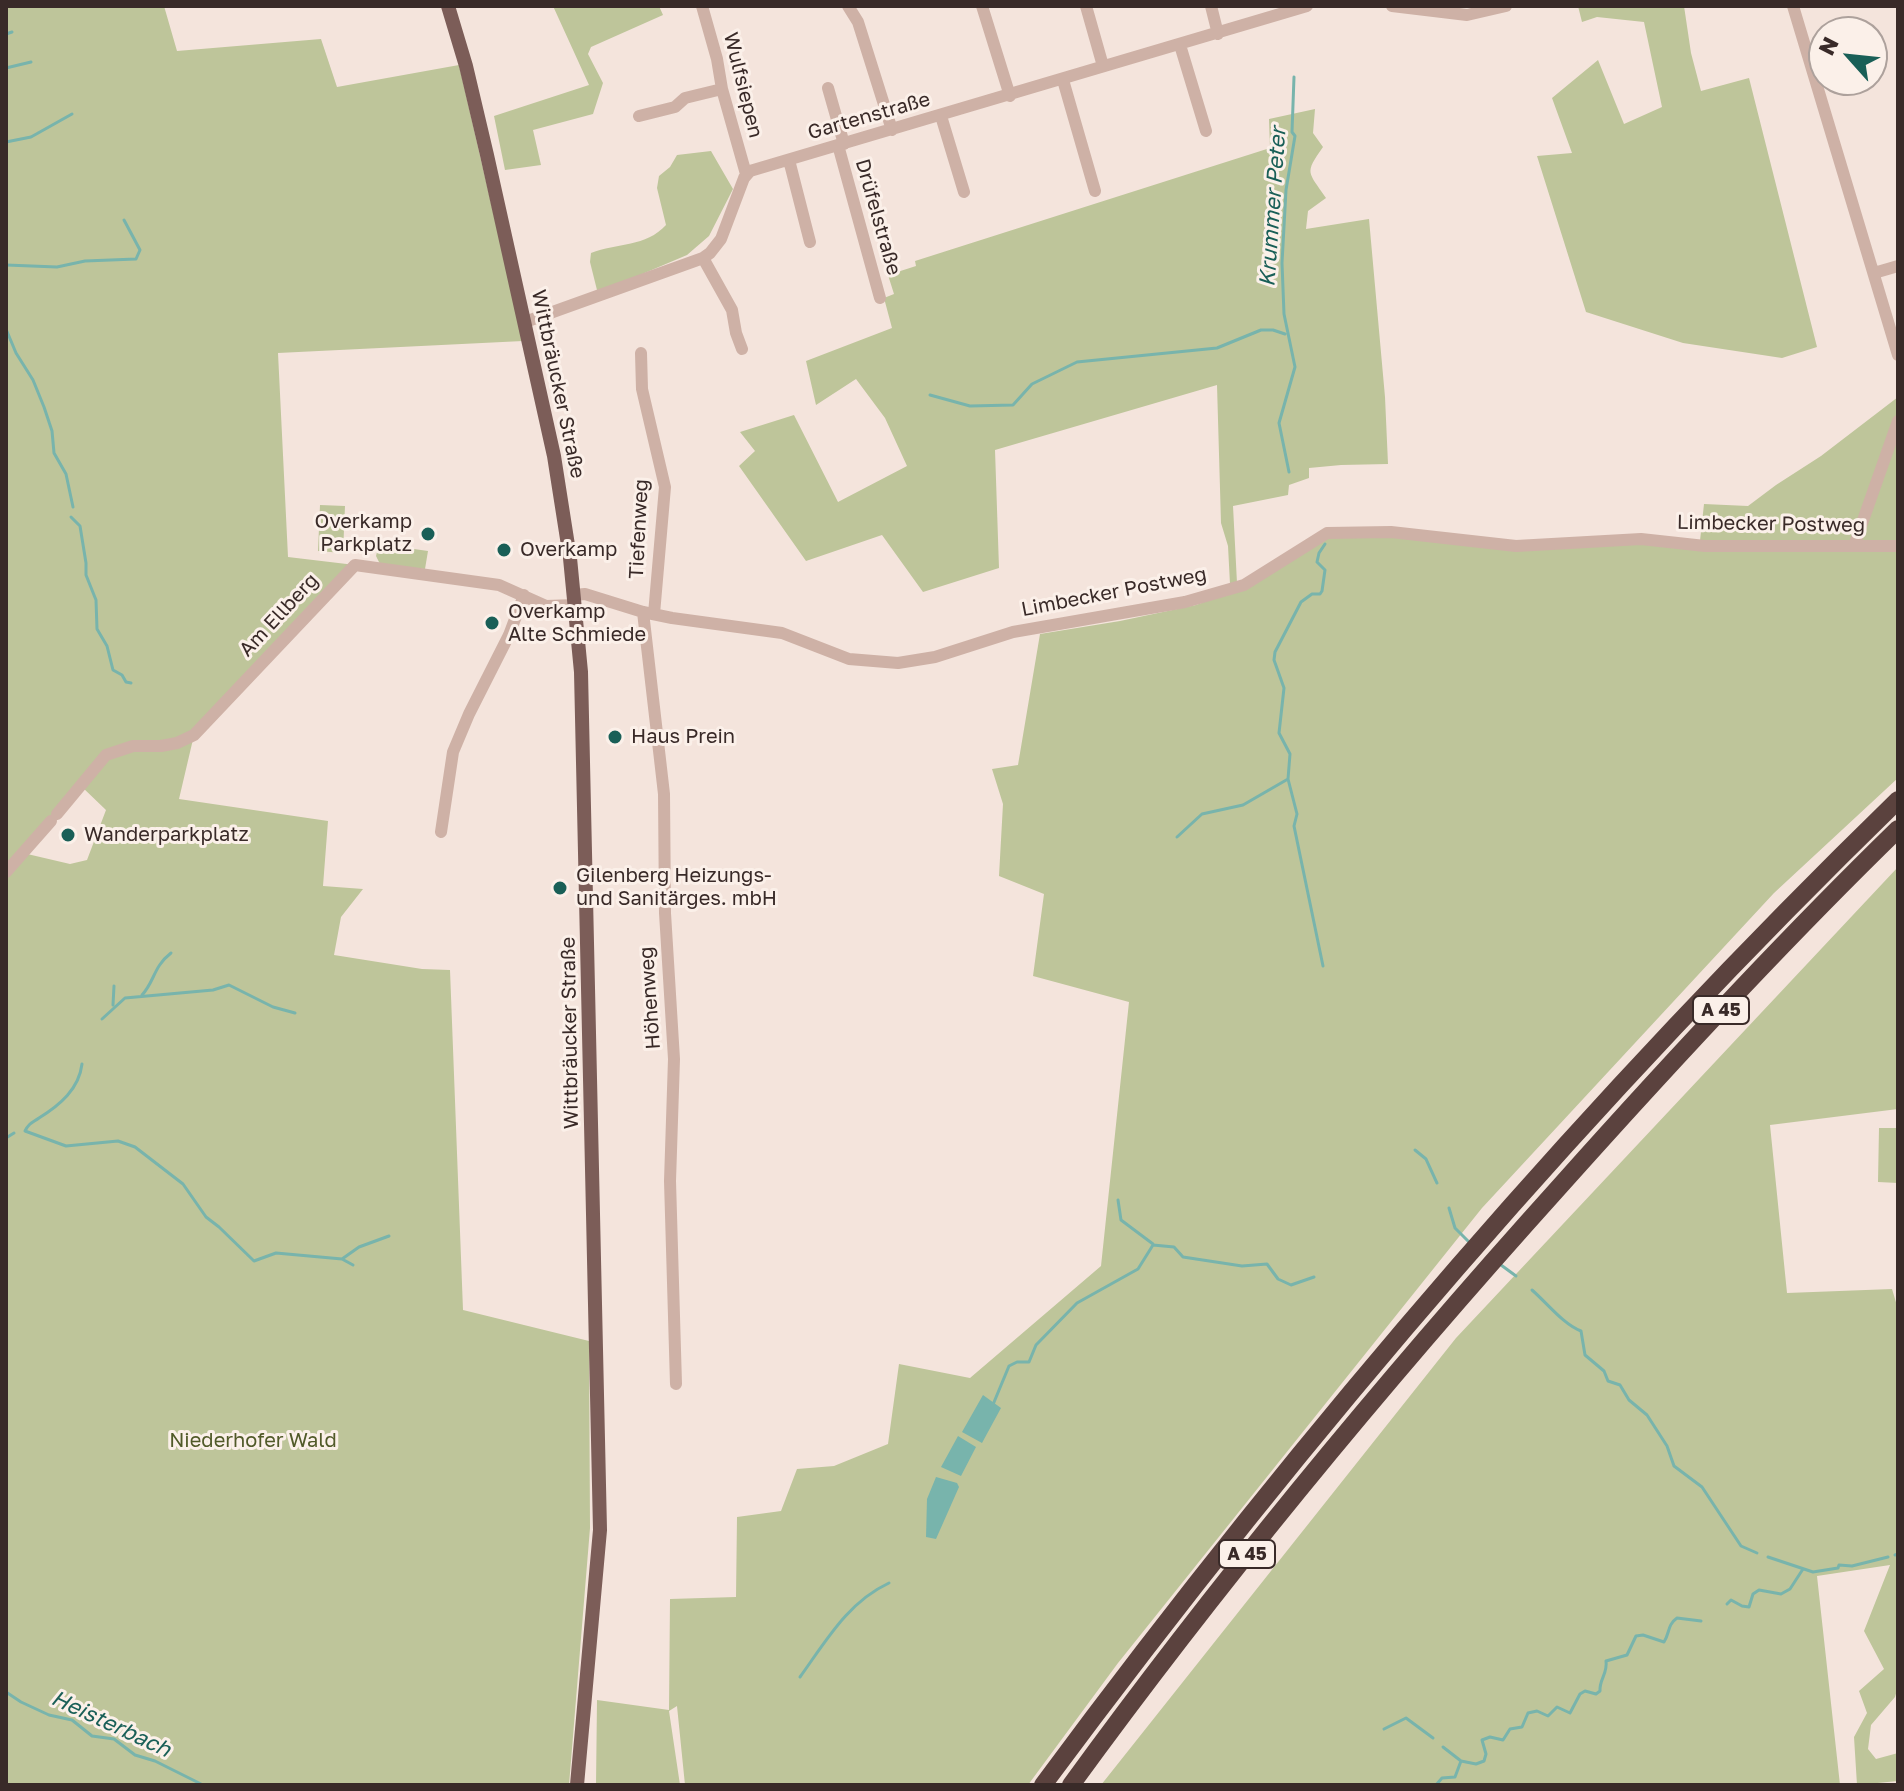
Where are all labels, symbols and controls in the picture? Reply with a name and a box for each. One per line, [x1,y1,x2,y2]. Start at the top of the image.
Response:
north arrow [1808,16,1888,96]
street label: Wulfsiepen [718,30,768,140]
text: N [1812,32,1844,59]
street label: Gartenstraße [805,87,933,145]
water label: Krummer Peter [1254,126,1292,288]
street label: Drüfelstraße [850,156,906,278]
street label: Wittbräucker Straße [526,287,590,481]
street label: Tiefenweg [624,479,654,579]
place label: Overkamp Parkplatz [315,510,412,557]
street label: Limbecker Postweg [1677,510,1865,538]
marker: Overkamp Parkplatz [419,525,437,543]
place label: Overkamp [520,538,617,562]
marker: Overkamp [495,541,513,559]
street label: Limbecker Postweg [1019,562,1209,622]
street label: Am Ellberg [234,568,324,662]
place label: Overkamp Alte Schmiede [508,600,646,647]
marker: Overkamp Alte Schmiede [483,614,501,632]
place label: Haus Prein [631,725,735,749]
marker: Haus Prein [606,728,624,746]
place label: Wanderparkplatz [84,823,249,847]
marker: Wanderparkplatz [59,826,77,844]
place label: Gilenberg Heizungs- und Sanitärges. mbH [576,864,777,911]
marker: Gilenberg Heizungs- und Sanitärges. mbH [551,879,569,897]
street label: Wittbräucker Straße [556,937,584,1129]
street label: Höhenweg [634,946,666,1050]
road number: A 45 [1693,996,1749,1024]
park label: Niederhofer Wald [169,1429,337,1453]
road number: A 45 [1219,1540,1275,1568]
water label: Heisterbach [47,1685,175,1763]

